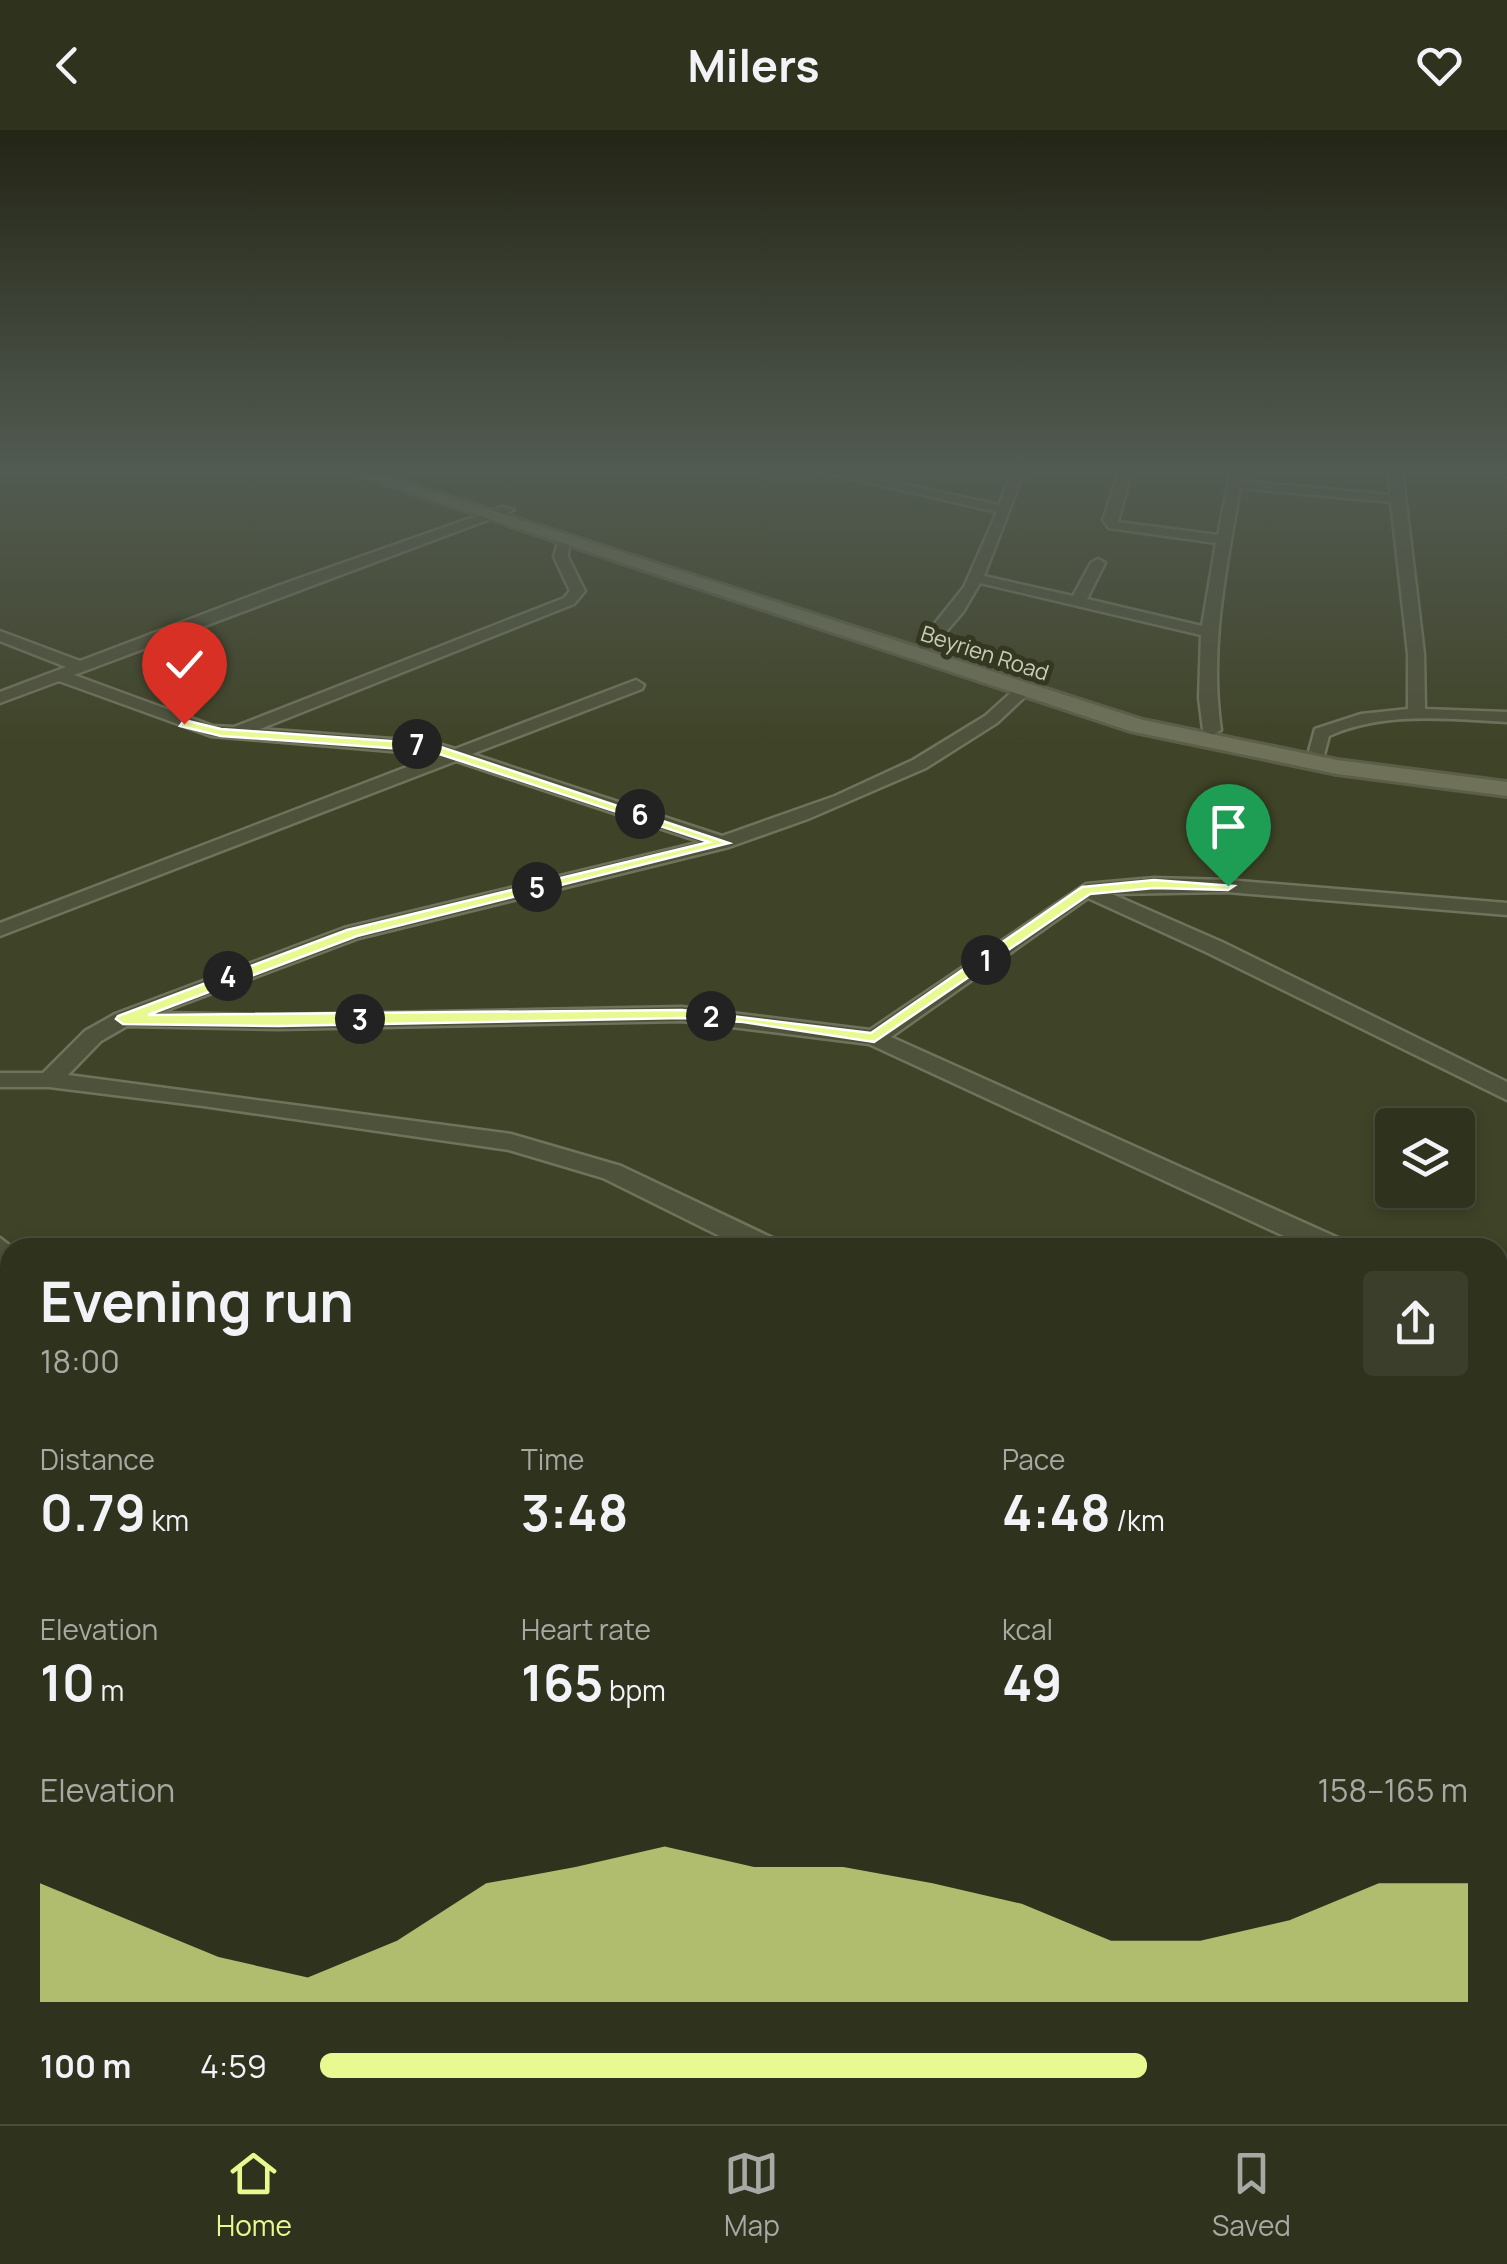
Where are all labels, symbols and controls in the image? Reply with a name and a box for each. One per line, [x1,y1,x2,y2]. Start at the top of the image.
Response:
text: Milers [687,34,820,96]
icon: back [40,38,95,93]
icon: heart [1412,38,1467,93]
street label: Beyrien Road [917,618,1053,688]
pin [142,622,227,725]
icon: check [157,637,212,692]
pin: 7 [392,719,442,769]
text: 7 [410,725,424,763]
pin [1186,784,1271,887]
pin: 6 [615,789,665,839]
text: 6 [631,795,649,833]
icon: arrive [1201,799,1256,854]
pin: 5 [512,862,562,912]
text: 5 [529,868,545,906]
pin: 1 [961,935,1011,985]
text: 1 [980,941,992,979]
pin: 4 [203,951,253,1001]
text: 4 [219,957,237,995]
pin: 2 [686,991,736,1041]
pin: 3 [335,994,385,1044]
text: 2 [703,997,719,1035]
text: 3 [352,1000,368,1038]
map controls [1375,1108,1475,1208]
button: layers [1375,1108,1475,1208]
text: Evening run [40,1263,354,1339]
button: share [1363,1271,1468,1376]
text: 18:00 [40,1339,120,1383]
text: Distance [40,1440,155,1478]
text: Time [521,1440,584,1478]
text: Pace [1002,1440,1065,1478]
text: 0.79 [40,1478,146,1546]
text: 3:48 [521,1478,628,1546]
text: 4:48 [1002,1478,1111,1546]
text: km [146,1501,189,1539]
text: /km [1111,1501,1165,1539]
text: Elevation [40,1610,158,1648]
text: Heart rate [521,1610,651,1648]
text: kcal [1002,1610,1053,1648]
text: 10 [40,1648,95,1716]
text: 165 [521,1648,603,1716]
text: 49 [1002,1648,1062,1716]
text: m [95,1671,124,1709]
text: bpm [603,1671,666,1709]
text: Elevation [40,1768,175,1812]
text: 158–165 m [1317,1768,1468,1812]
text: 100 m [40,2044,131,2088]
text: 4:59 [200,2044,267,2088]
tab: Home [216,2146,292,2244]
tab: Map [724,2146,780,2244]
tab: Saved [1212,2146,1291,2244]

